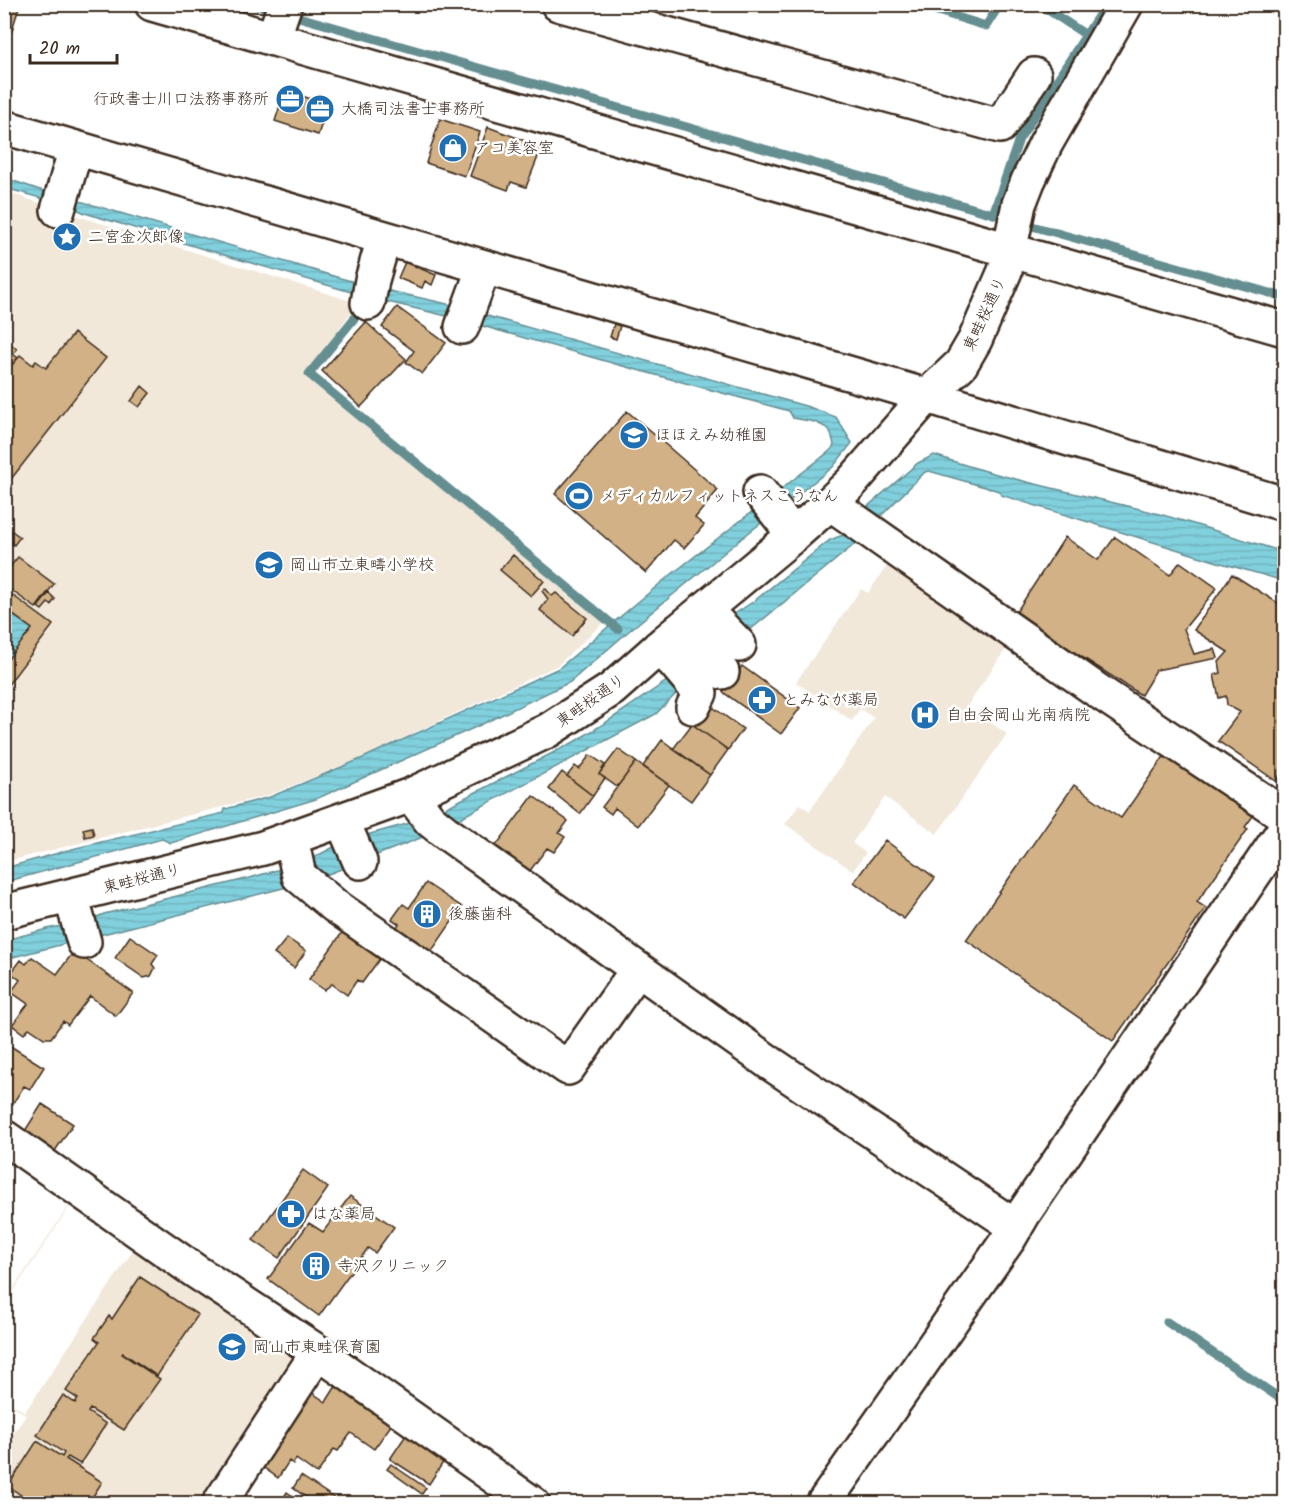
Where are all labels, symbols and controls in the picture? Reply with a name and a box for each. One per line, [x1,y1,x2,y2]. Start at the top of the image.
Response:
scale bar [30,27,117,65]
text: 20 m [39,35,80,64]
office icon: 行政書士川口法務事務所 [274,83,306,115]
place label: 行政書士川口法務事務所 [93,87,269,112]
office icon: 大橋司法書士事務所 [304,93,336,125]
place label: 大橋司法書士事務所 [341,97,485,122]
shop icon: アコ美容室 [437,132,469,164]
place label: アコ美容室 [474,136,554,161]
place icon: 二宮金次郎像 [51,221,83,253]
place label: 二宮金次郎像 [88,225,184,250]
street label: 東畦桜通り [957,272,1013,356]
school or university icon: ほほえみ幼稚園 [618,419,650,451]
place label: ほほえみ幼稚園 [655,423,767,448]
sports icon: メディカルフィットネスこうなん [563,480,595,512]
place label: メディカルフィットネスこうなん [600,484,839,509]
school or university icon: 岡山市立東疇小学校 [253,549,285,581]
place label: 岡山市立東疇小学校 [290,553,434,578]
street label: 東畦桜通り [551,668,631,734]
pharmacy icon: とみなが薬局 [746,684,778,716]
place label: とみなが薬局 [783,688,879,713]
hospital icon: 自由会岡山光南病院 [909,699,941,731]
place label: 自由会岡山光南病院 [946,703,1090,728]
street label: 東畦桜通り [100,857,184,901]
building icon: 後藤歯科 [411,898,443,930]
place label: 後藤歯科 [448,902,512,927]
pharmacy icon: はな薬局 [275,1198,307,1230]
place label: はな薬局 [312,1202,376,1227]
building icon: 寺沢クリニック [300,1250,332,1282]
place label: 寺沢クリニック [337,1254,449,1279]
school or university icon: 岡山市東畦保育園 [216,1331,248,1363]
place label: 岡山市東畦保育園 [253,1335,381,1360]

